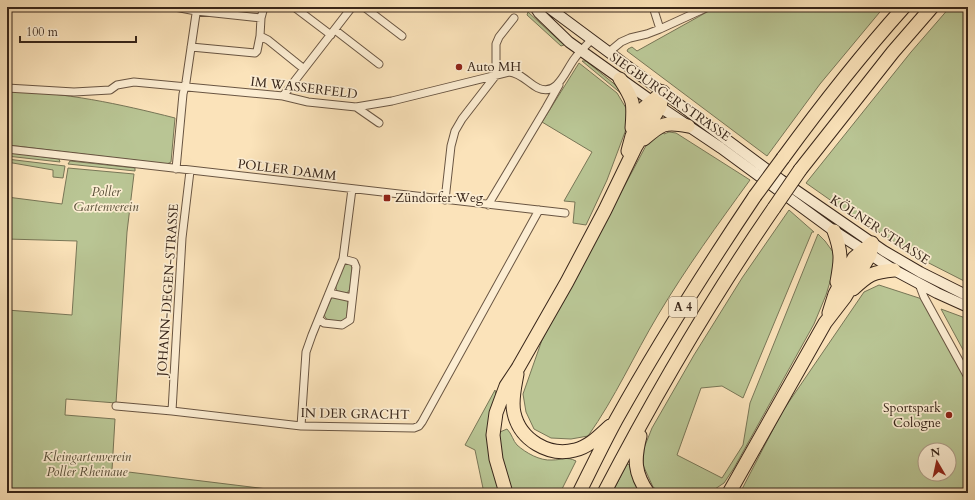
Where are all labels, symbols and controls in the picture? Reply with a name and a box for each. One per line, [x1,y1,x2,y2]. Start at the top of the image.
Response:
scale bar [20,18,136,44]
text: 100 m [26,24,59,40]
street label: SIEGBURGER STRASSE [606,48,734,146]
place label: Auto MH [467,58,521,76]
marker: Auto MH [454,62,464,72]
street label: IM WASSERFELD [249,73,359,103]
street label: POLLER DAMM [237,155,337,185]
park label: Poller Gartenverein [74,183,139,216]
place label: Zündorfer Weg [395,189,484,207]
street label: KÖLNER STRASSE [827,191,933,269]
marker: Zündorfer Weg [382,193,392,203]
street label: JOHANN-DEGEN-STRASSE [153,203,183,379]
road number: A 4 [669,297,697,317]
place label: Sportspark Cologne [883,399,941,432]
street label: IN DER GRACHT [300,404,410,424]
marker: Sportspark Cologne [944,410,954,420]
north arrow [917,442,957,482]
text: N [930,444,942,461]
park label: Kleingartenverein Poller Rheinaue [43,448,132,481]

